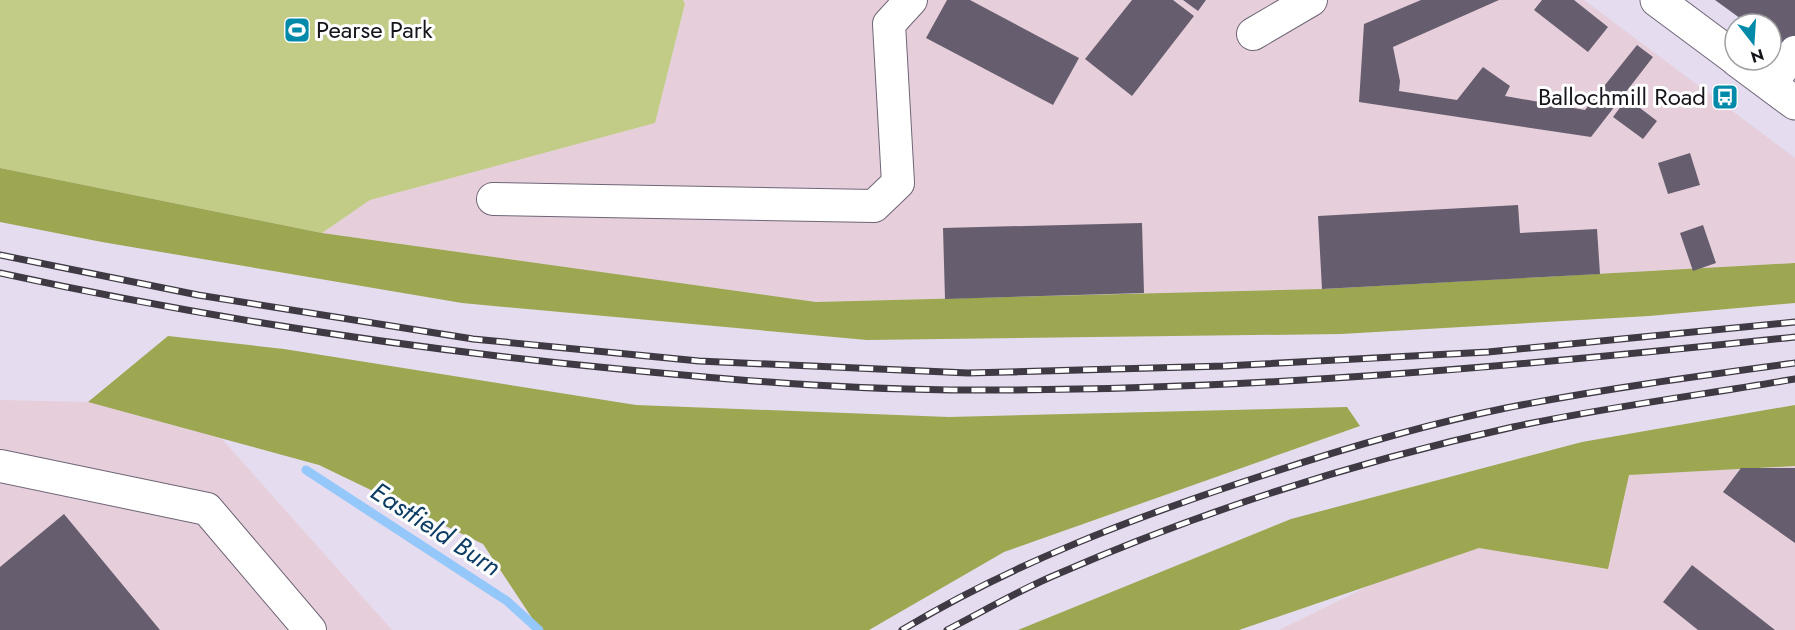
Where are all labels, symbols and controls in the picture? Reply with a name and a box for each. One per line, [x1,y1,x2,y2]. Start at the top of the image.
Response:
place label: Pearse Park [316,12,433,47]
north arrow [1723,12,1783,72]
sports icon: Pearse Park [282,15,312,45]
text: N [1748,43,1767,69]
place label: Ballochmill Road [1538,79,1706,114]
bus stop icon: Ballochmill Road [1710,82,1740,112]
water label: Eastfield Burn [363,473,509,585]

